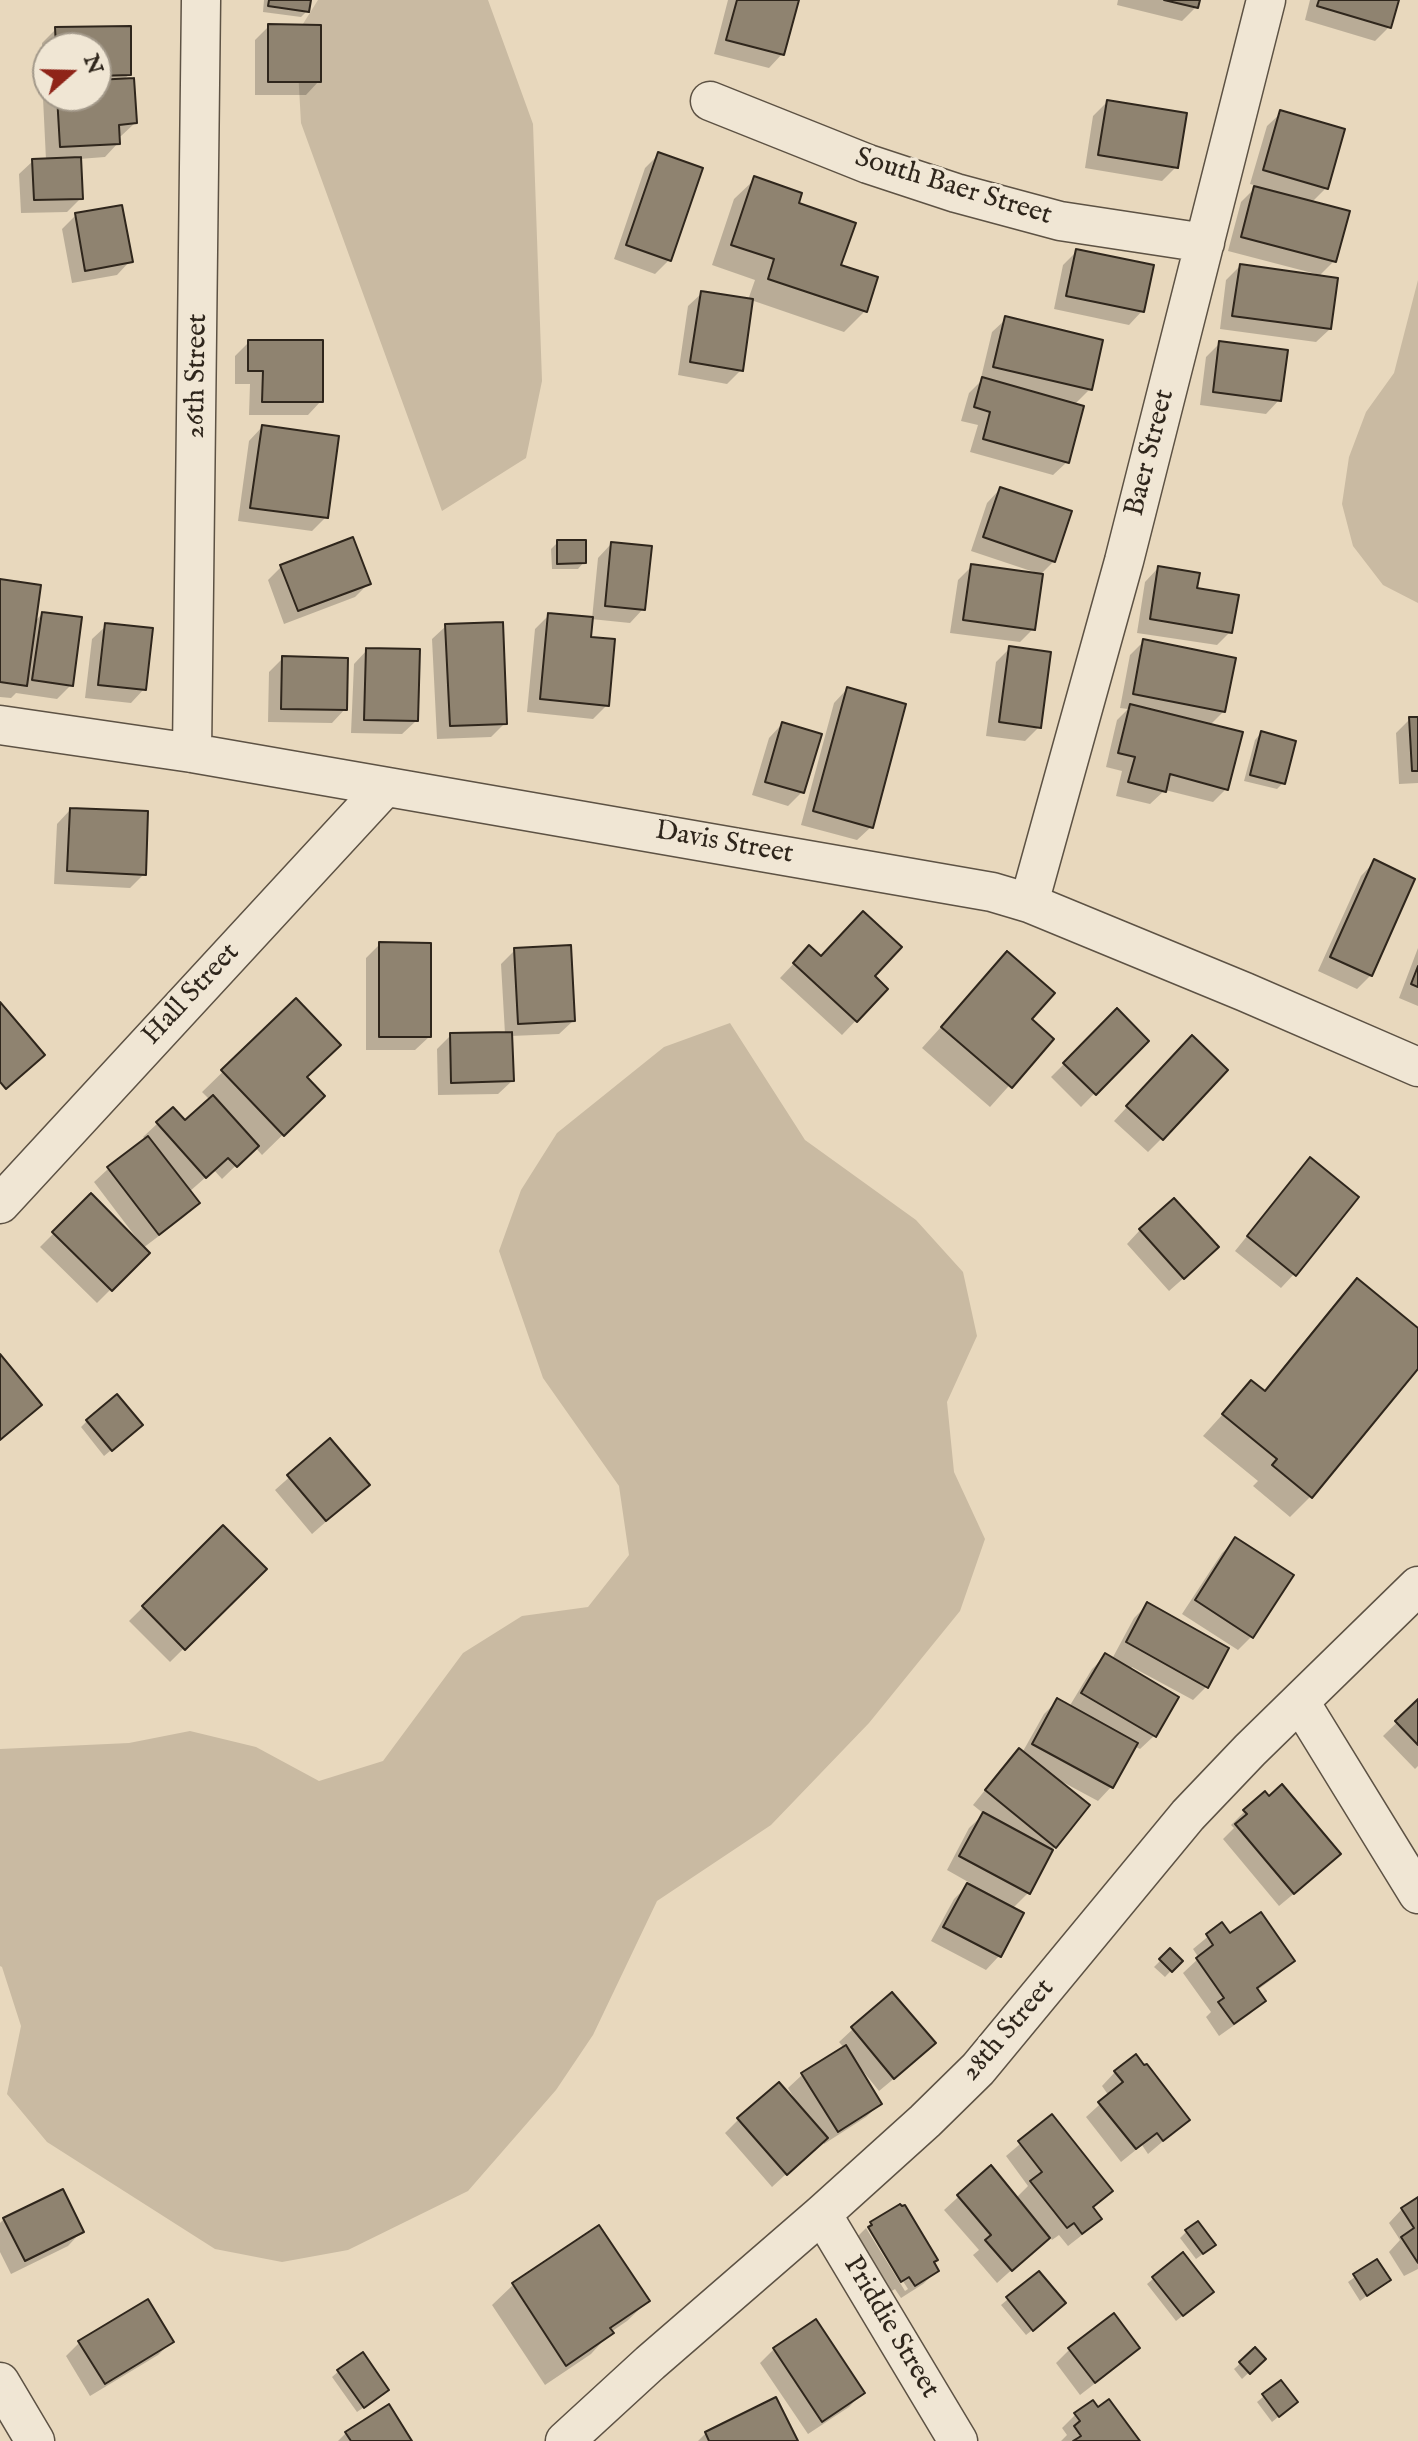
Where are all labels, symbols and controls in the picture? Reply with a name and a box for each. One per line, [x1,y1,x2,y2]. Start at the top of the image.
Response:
north arrow [32,32,112,112]
text: N [76,51,109,78]
street label: South Baer Street [851,142,1055,234]
street label: 26th Street [180,313,216,439]
street label: Baer Street [1119,386,1183,520]
street label: Davis Street [652,815,796,873]
street label: Hall Street [136,937,248,1053]
street label: 28th Street [956,1973,1062,2089]
street label: Priddie Street [835,2251,945,2405]

